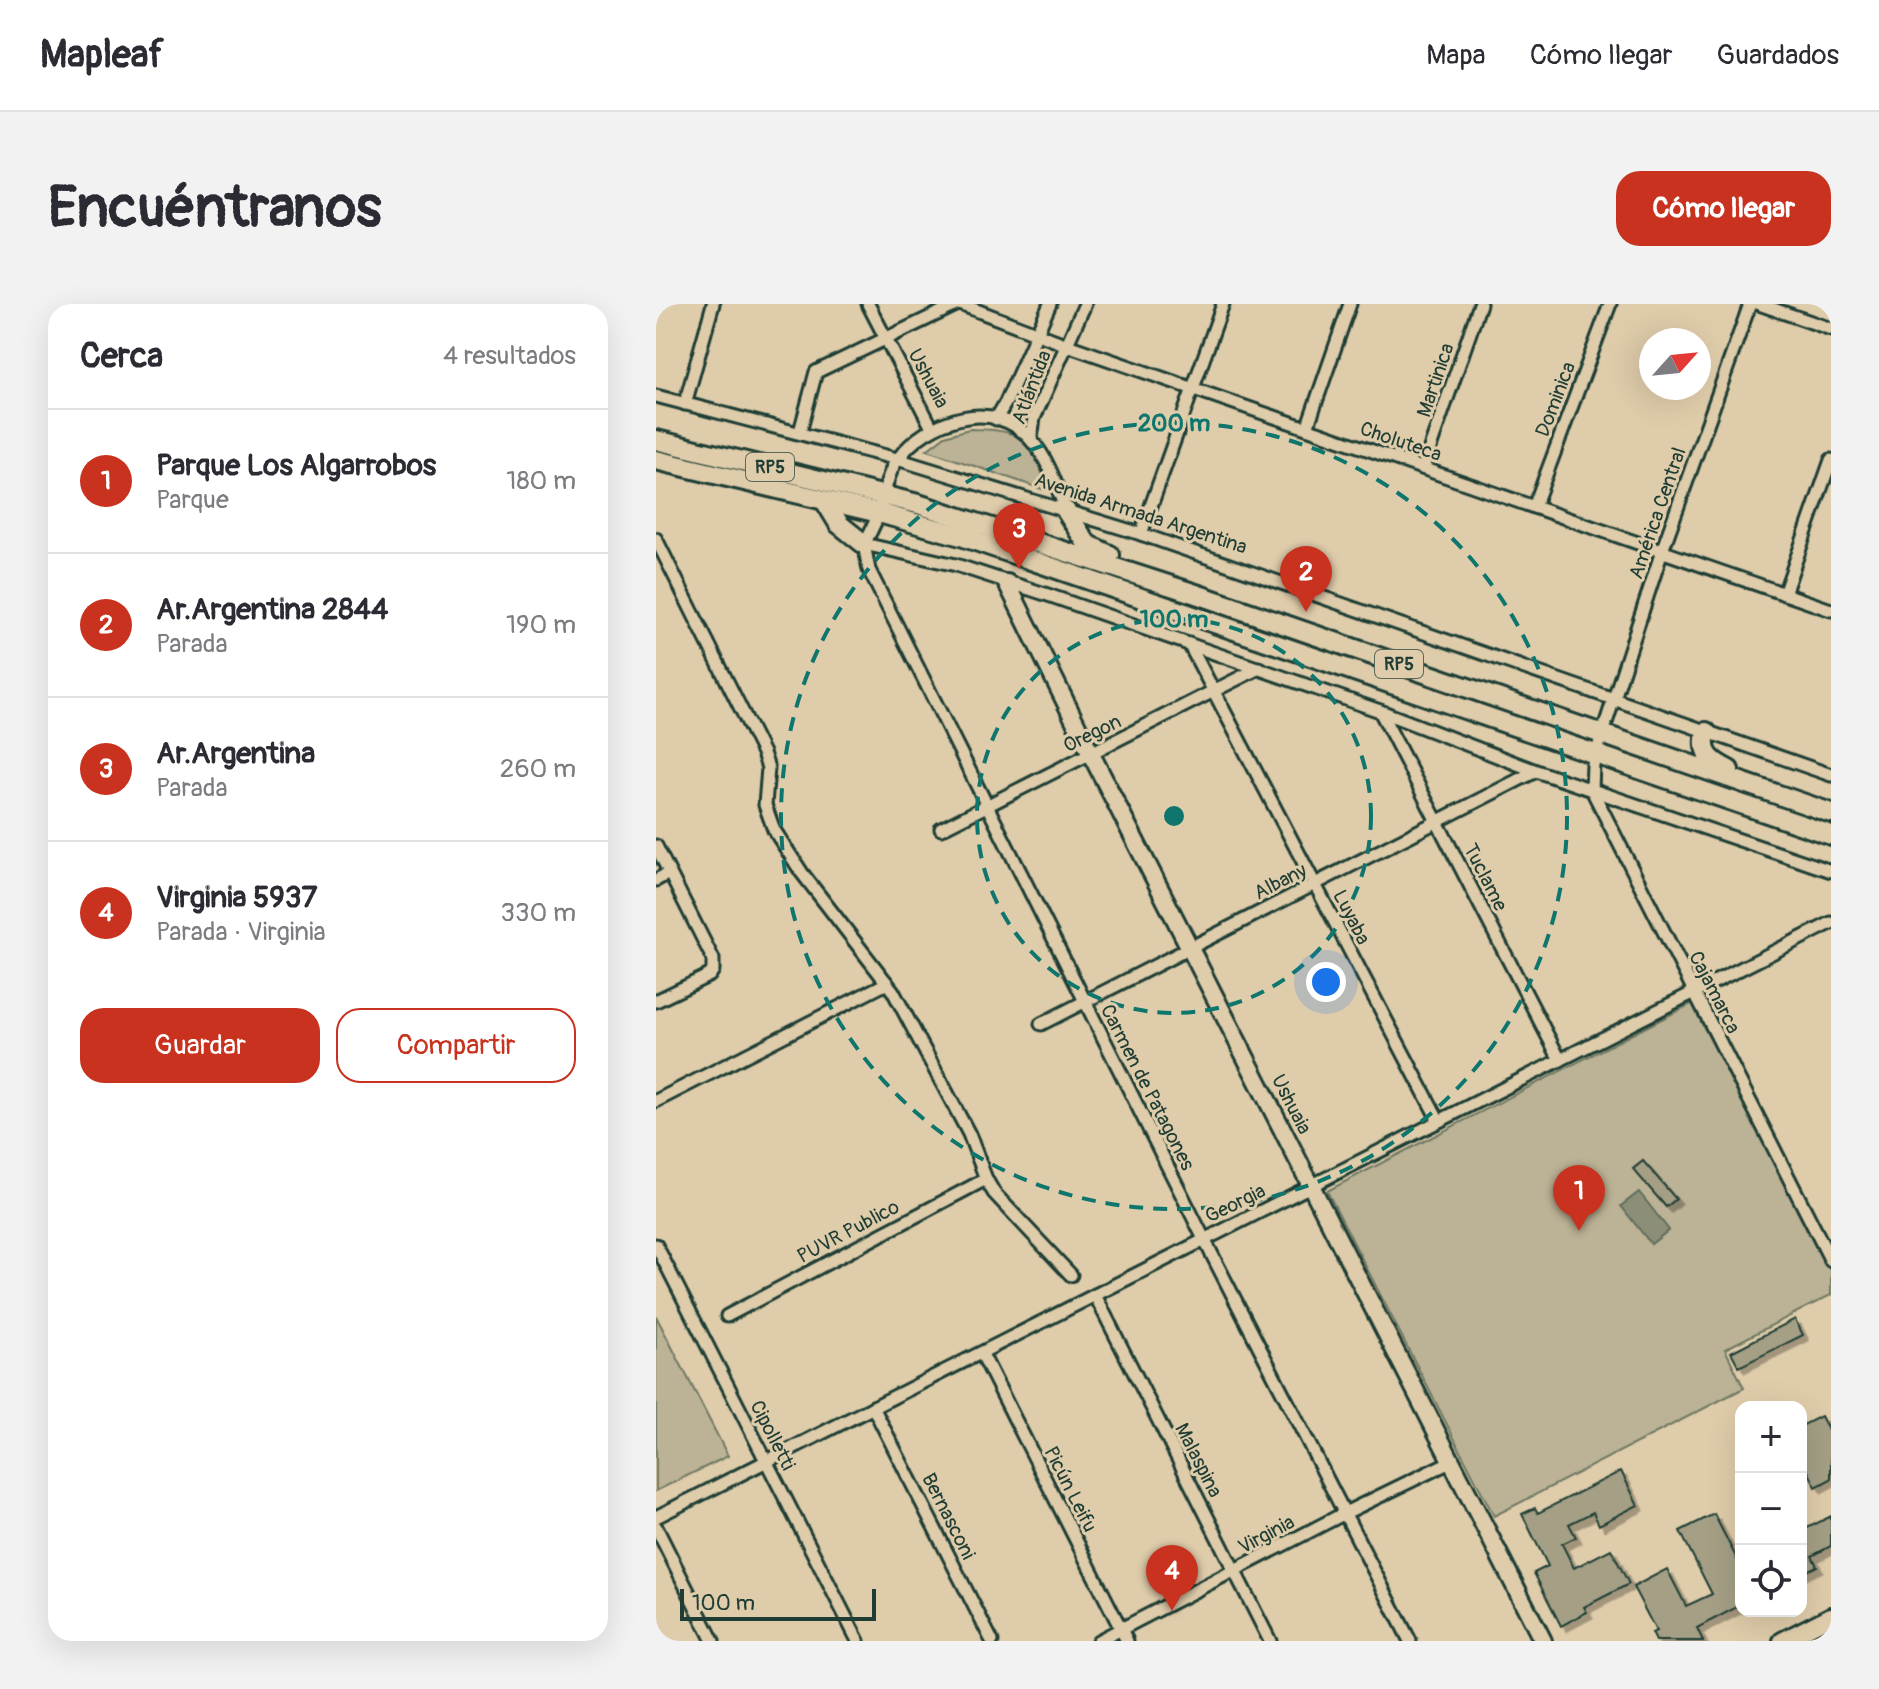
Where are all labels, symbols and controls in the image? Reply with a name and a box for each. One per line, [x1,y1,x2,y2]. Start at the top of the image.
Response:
text: Mapleaf [40,31,164,79]
text: Mapa [1426,38,1486,73]
text: Cómo llegar [1530,38,1672,73]
text: Guardados [1716,38,1839,73]
button: Cómo llegar [1616,171,1831,246]
text: Encuéntranos [48,174,381,243]
north arrow [1639,328,1711,400]
text: Cerca [80,335,163,378]
text: 4 resultados [443,340,576,372]
street label: Martinica [1411,340,1460,420]
street label: Ushuaia [903,344,955,412]
street label: Atlántida [1006,347,1057,428]
street label: Dominica [1530,358,1581,440]
text: 200 m [1138,409,1210,438]
street label: Choluteca [1357,416,1445,467]
street label: América Central [1623,444,1692,582]
text: Parque Los Algarrobos [156,447,436,484]
road number: RP5 [746,453,794,481]
text: 1 [101,465,111,497]
text: 180 m [506,465,576,497]
street label: Avenida Armada Argentina [1031,467,1250,560]
text: Parque [156,484,229,516]
pin: 3 [993,503,1045,569]
pin: 2 [1280,546,1332,612]
text: Ar.Argentina 2844 [156,591,388,628]
text: 100 m [1140,605,1208,634]
text: 2 [99,609,113,641]
text: 190 m [506,609,576,641]
text: Parada [156,628,228,660]
road number: RP5 [1375,650,1423,678]
street label: Oregon [1059,709,1125,758]
text: Ar.Argentina [156,735,315,772]
text: 3 [99,753,113,785]
text: 260 m [500,753,576,785]
text: Parada [156,772,228,804]
centre of rings [1160,802,1188,830]
street label: Tuclame [1458,839,1513,915]
street label: Albany [1250,857,1311,905]
text: Virginia 5937 [156,879,317,916]
street label: Luyaba [1327,886,1376,949]
text: 4 [98,897,114,929]
text: 330 m [500,897,576,929]
text: Parada · Virginia [156,916,326,948]
street label: Cajamarca [1683,947,1746,1038]
your location [1306,962,1346,1002]
street label: Carmen de Patagones [1095,1000,1200,1174]
button: Guardar [80,1008,320,1083]
button: Compartir [336,1008,576,1083]
street label: Ushuaia [1266,1070,1317,1138]
pin: 1 [1553,1165,1605,1231]
street label: Georgia [1201,1178,1269,1229]
street label: PUVR Publico [793,1194,904,1269]
street label: Cipolletti [744,1396,801,1474]
map controls [1735,1401,1807,1617]
button: + [1735,1401,1807,1473]
street label: Malaspina [1169,1419,1228,1502]
street label: Picún Leifu [1038,1442,1103,1536]
street label: Bernasconi [916,1469,981,1564]
button: − [1735,1473,1807,1545]
street label: Virginia [1234,1509,1299,1560]
pin: 4 [1146,1545,1198,1611]
button: locate [1735,1545,1807,1617]
scale bar [680,1585,876,1621]
text: 100 m [692,1589,755,1617]

